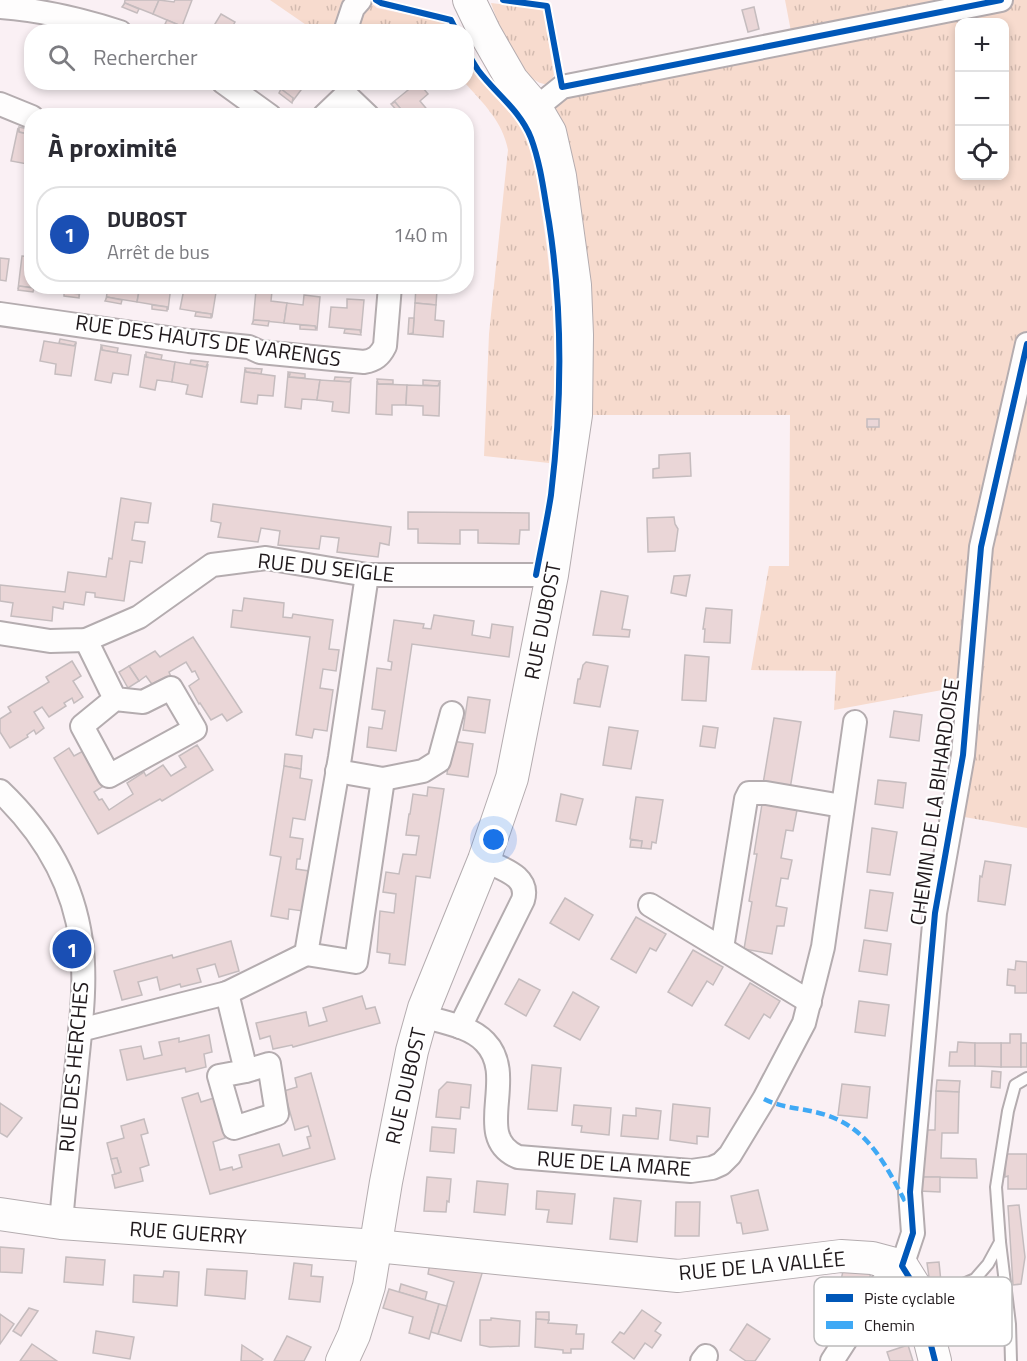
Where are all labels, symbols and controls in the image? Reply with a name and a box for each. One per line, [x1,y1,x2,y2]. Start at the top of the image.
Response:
map controls [955,18,1009,180]
button: + [955,18,1009,72]
search box [24,24,474,90]
text: Rechercher [93,40,198,74]
icon: search [45,41,78,74]
button: − [955,72,1009,126]
button: locate [955,126,1009,180]
text: À proximité [48,128,177,167]
text: DUBOST [107,202,187,236]
text: 1 [64,219,75,250]
text: 140 m [393,219,448,250]
text: Arrêt de bus [107,236,210,267]
street label: RUE DES HAUTS DE VARENGS [73,306,343,374]
street label: RUE DU SEIGLE [256,544,396,590]
street label: RUE DUBOST [515,559,569,682]
street label: CHEMIN DE LA BIHARDOISE [901,676,967,927]
your location [479,825,508,854]
pin: 1 [52,926,92,972]
street label: RUE DES HERCHES [50,980,96,1154]
street label: RUE DUBOST [376,1024,434,1147]
street label: RUE DE LA MARE [536,1142,692,1184]
street label: RUE GUERRY [128,1212,248,1252]
street label: RUE DE LA VALLÉE [677,1242,847,1288]
legend [814,1277,1012,1346]
text: Piste cyclable [864,1286,955,1310]
text: Chemin [864,1313,915,1337]

